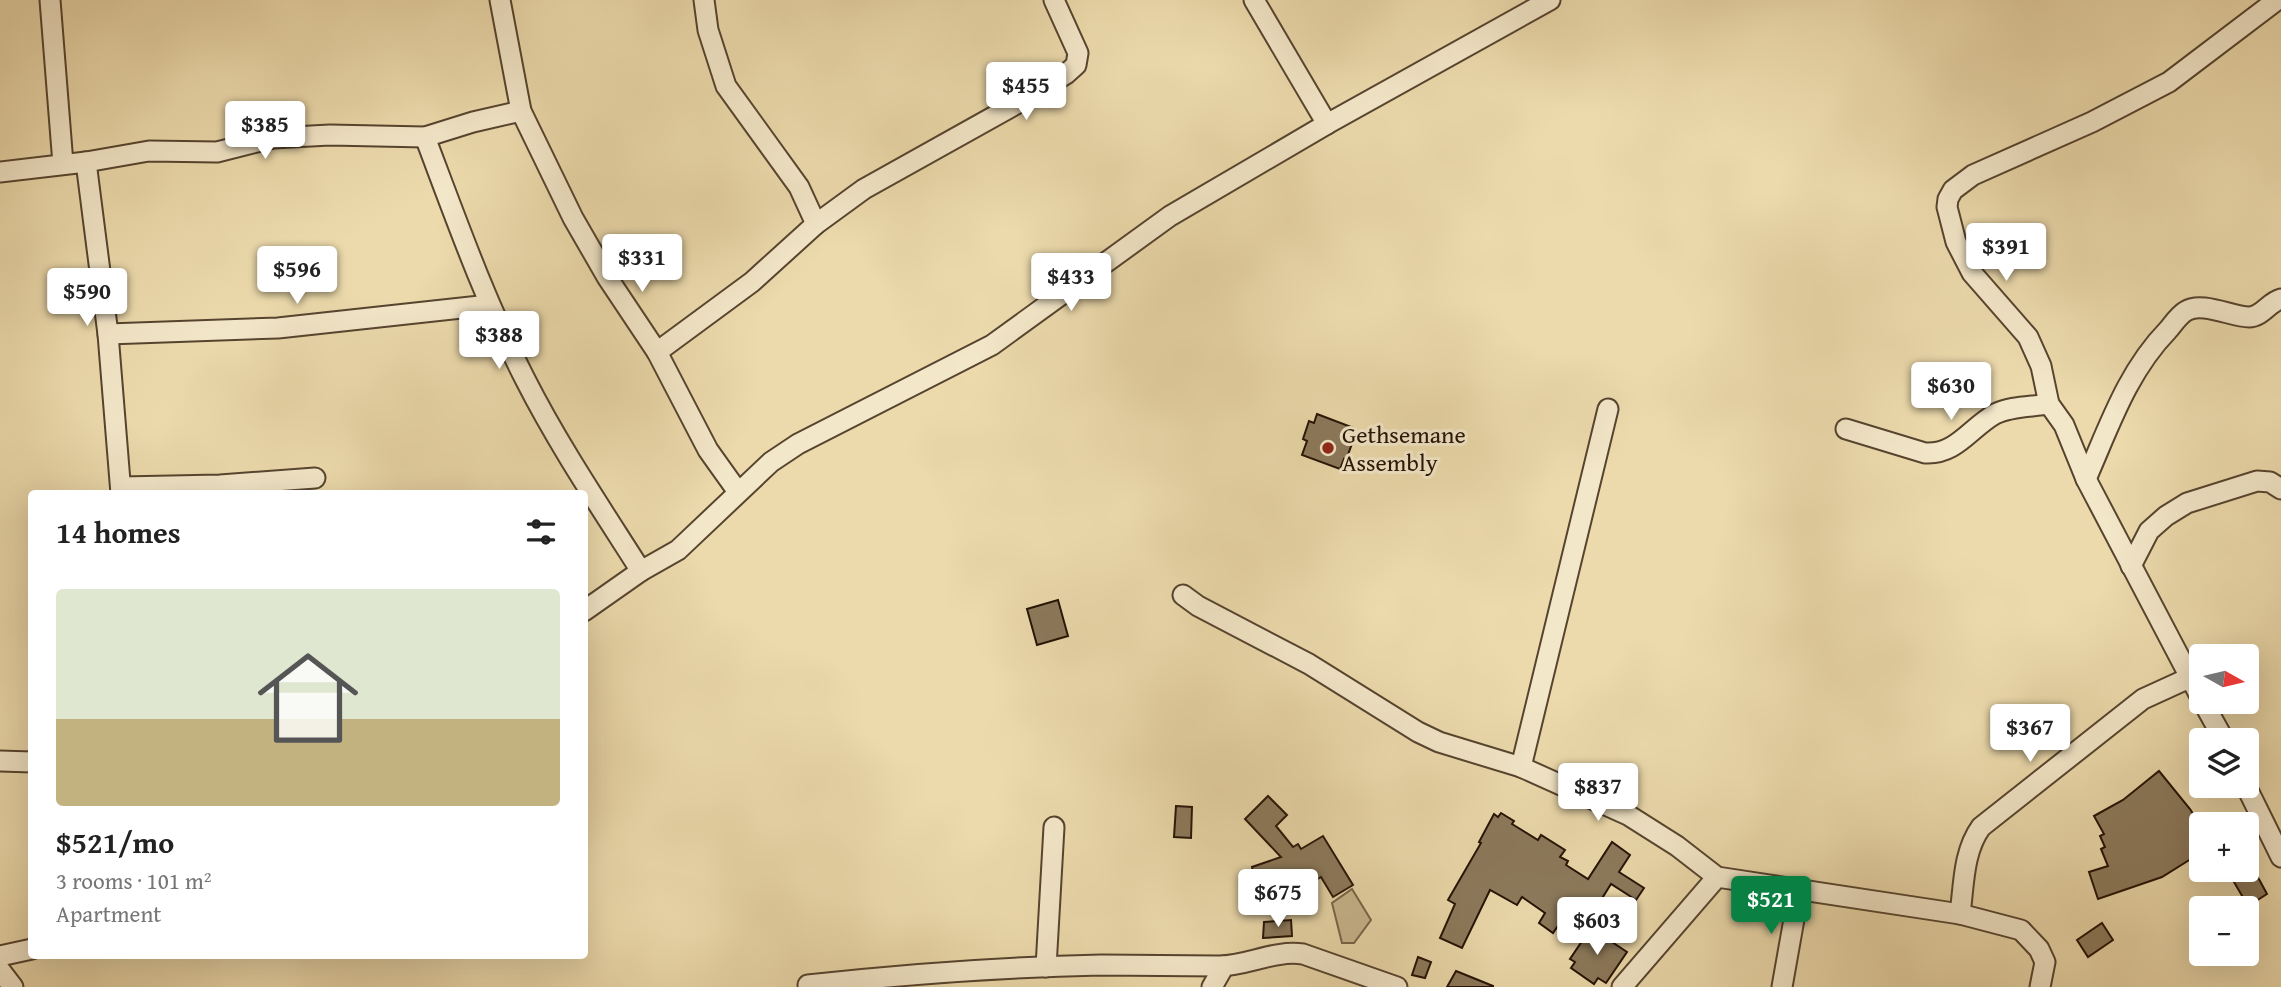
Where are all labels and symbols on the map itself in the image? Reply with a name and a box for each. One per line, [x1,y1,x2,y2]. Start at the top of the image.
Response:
pin: $455 [985,62,1067,122]
pin: $385 [224,102,306,161]
pin: $391 [1965,224,2047,283]
pin: $331 [601,234,683,294]
pin: $596 [256,246,338,306]
pin: $433 [1030,254,1112,313]
pin: $590 [46,268,128,328]
pin: $388 [458,312,540,371]
pin: $630 [1910,362,1992,422]
place label: Gethsemane Assembly [1342,417,1466,480]
marker: Gethsemane Assembly [1320,440,1336,456]
north arrow [2189,644,2259,714]
pin: $367 [1989,704,2071,764]
pin: $837 [1557,764,1639,823]
pin: $675 [1237,870,1319,929]
pin: $521 [1730,876,1812,936]
pin: $603 [1556,898,1638,957]

